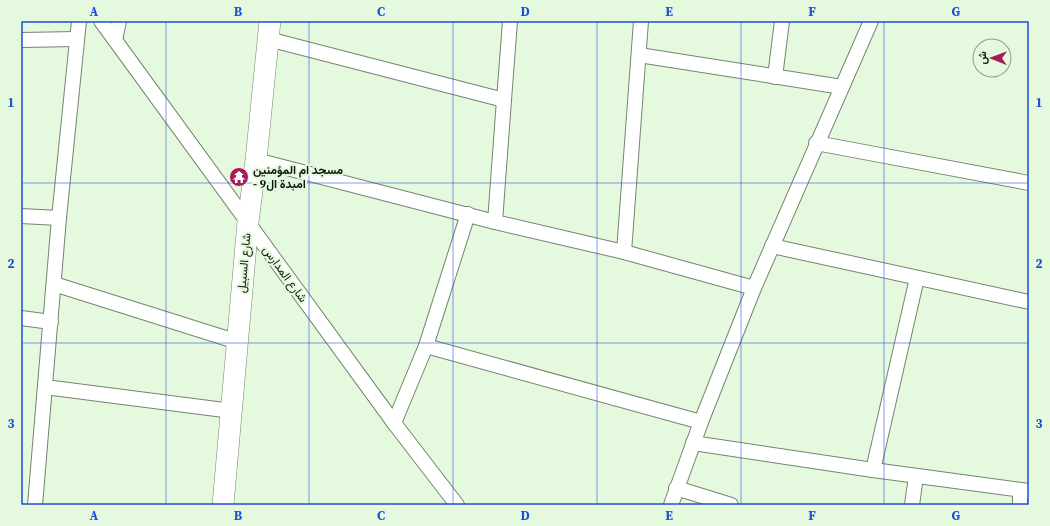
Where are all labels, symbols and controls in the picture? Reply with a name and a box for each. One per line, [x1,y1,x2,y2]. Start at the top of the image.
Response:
text: A [90,3,99,20]
text: B [234,3,243,20]
text: C [377,3,385,20]
text: D [520,3,530,20]
text: E [665,3,673,20]
text: F [808,3,816,20]
text: G [952,3,961,20]
north arrow [972,38,1012,78]
text: ش [975,51,990,65]
text: 1 [7,94,15,111]
text: 1 [1035,94,1043,111]
place label: مسجد ام المؤمنين - امبدة ال9 [253,162,344,192]
temple icon: مسجد ام المؤمنين - امبدة ال9 [228,166,250,188]
street label: شارع السبيل [233,232,256,294]
street label: شارع المدارس [258,242,311,306]
text: 2 [7,255,15,272]
text: 2 [1035,255,1043,272]
text: 3 [7,415,15,432]
text: 3 [1035,415,1043,432]
text: A [90,507,99,524]
text: B [234,507,243,524]
text: C [377,507,385,524]
text: D [520,507,530,524]
text: E [665,507,673,524]
text: F [808,507,816,524]
text: G [952,507,961,524]

